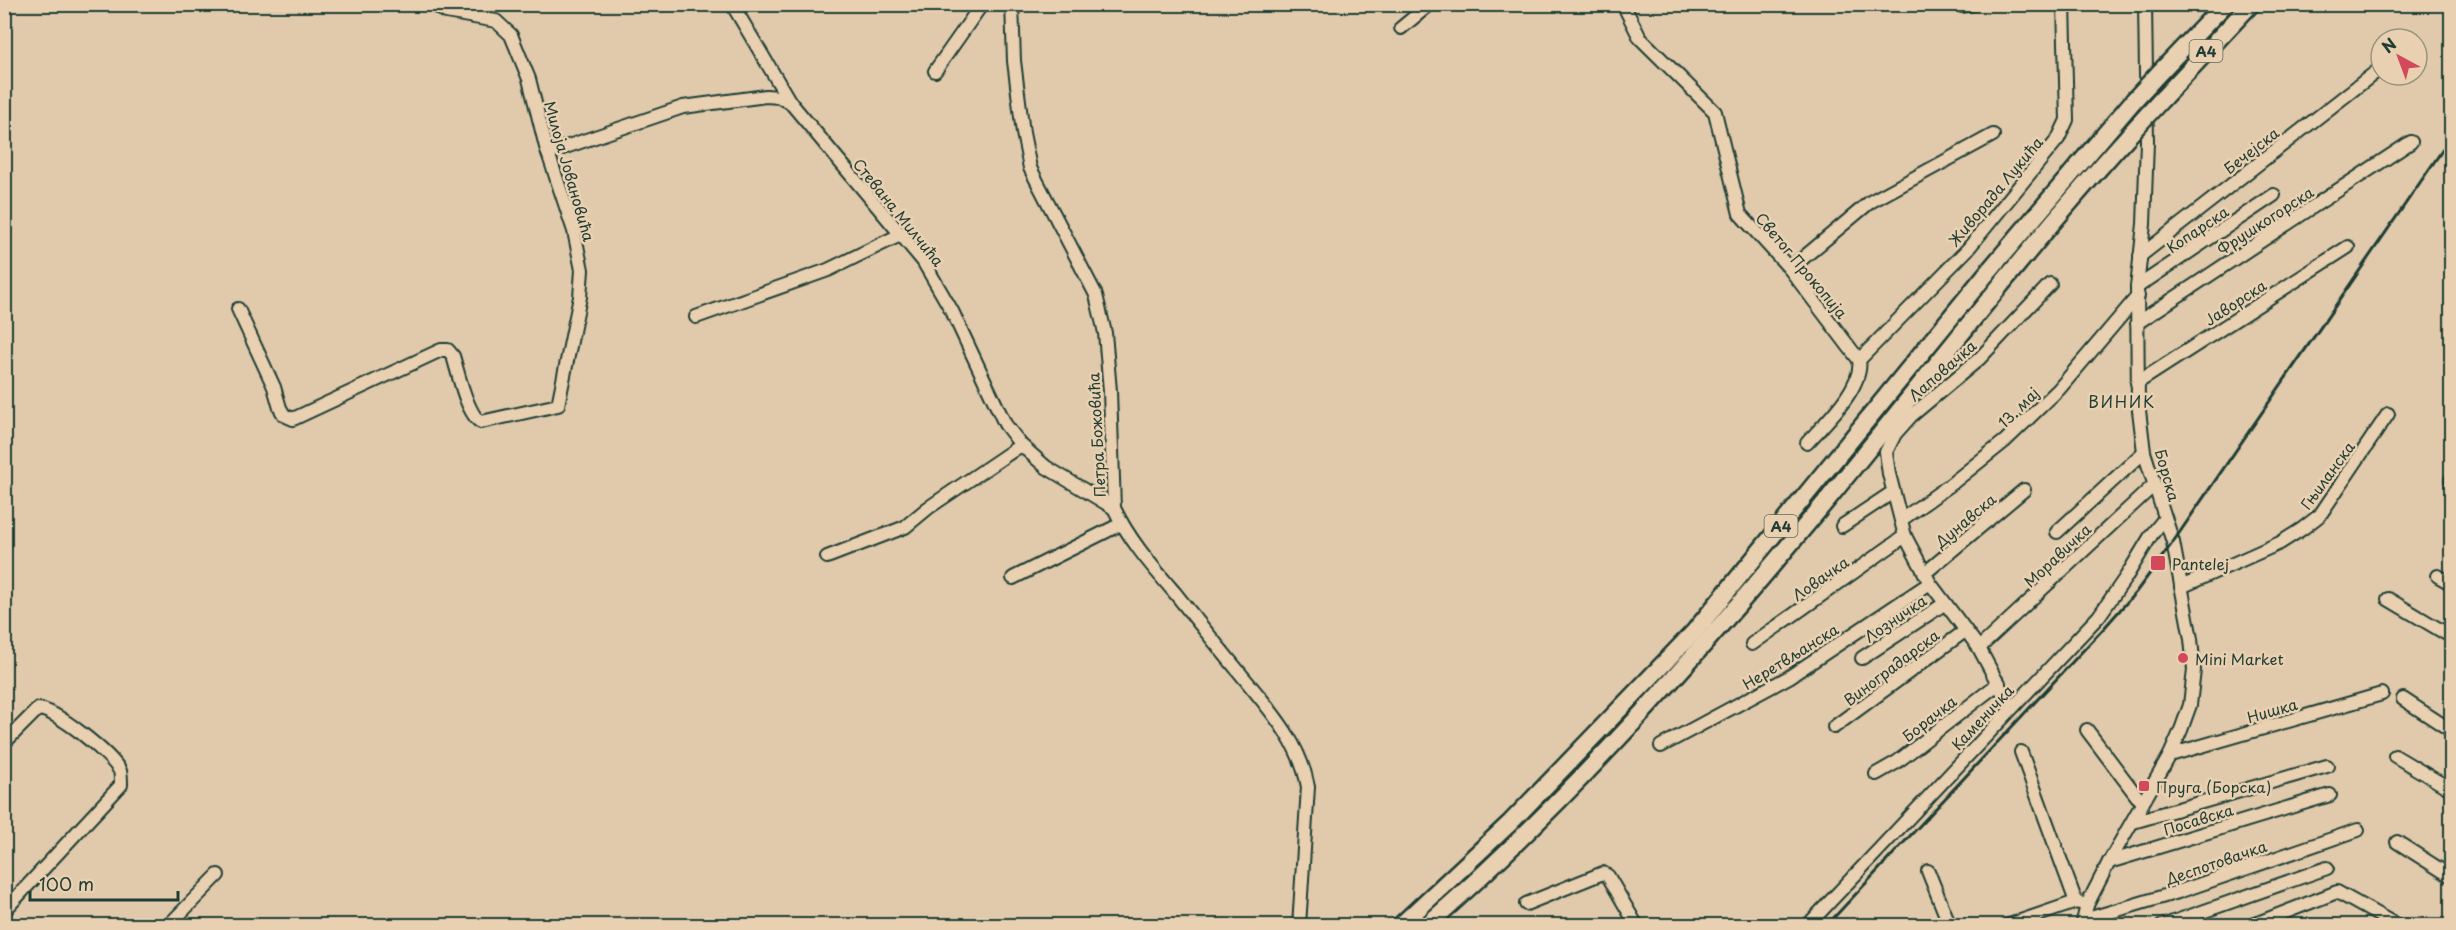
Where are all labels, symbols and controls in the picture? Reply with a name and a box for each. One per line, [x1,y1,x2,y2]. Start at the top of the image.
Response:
north arrow [2369,27,2429,87]
text: N [2376,32,2401,58]
road number: A4 [2190,40,2222,62]
street label: Милоја Јовановића [539,98,601,245]
street label: Бечејска [2218,121,2284,179]
street label: Живорада Лукића [1942,131,2048,251]
street label: Стевана Милчића [848,153,950,271]
street label: Фрушкогорска [2212,180,2318,260]
street label: Копарска [2161,199,2233,258]
street label: Светог Прокопија [1751,207,1854,324]
street label: Јаворска [2199,273,2271,331]
street label: Лаповачка [1903,334,1981,406]
street label: Петра Божовића [1081,371,1111,498]
street label: 13. мај [1992,381,2044,433]
district label: ВИНИК [2088,389,2156,413]
street label: Гњиланска [2294,435,2360,514]
street label: Борска [2150,446,2187,504]
street label: Дунавска [1929,487,2001,553]
road number: A4 [1764,515,1798,537]
street label: Моравичка [2018,517,2096,592]
street label: Ловачка [1787,550,1853,606]
place label: Pantelej [2172,552,2229,575]
marker: Pantelej [2149,554,2167,572]
street label: Лозничка [1859,588,1931,647]
street label: Неретвљанска [1737,617,1843,695]
street label: Виноградарска [1838,623,1944,711]
place label: Mini Market [2195,647,2284,670]
marker: Mini Market [2176,651,2190,665]
street label: Каменичка [1946,679,2019,755]
street label: Борачка [1897,689,1962,747]
street label: Нишка [2244,692,2301,728]
place label: Пруга (Борска) [2156,775,2271,798]
marker: Пруга (Борска) [2137,779,2151,793]
street label: Посавска [2160,797,2236,841]
street label: Деспотовачка [2161,834,2270,890]
scale bar [30,864,178,902]
text: 100 m [39,870,94,897]

